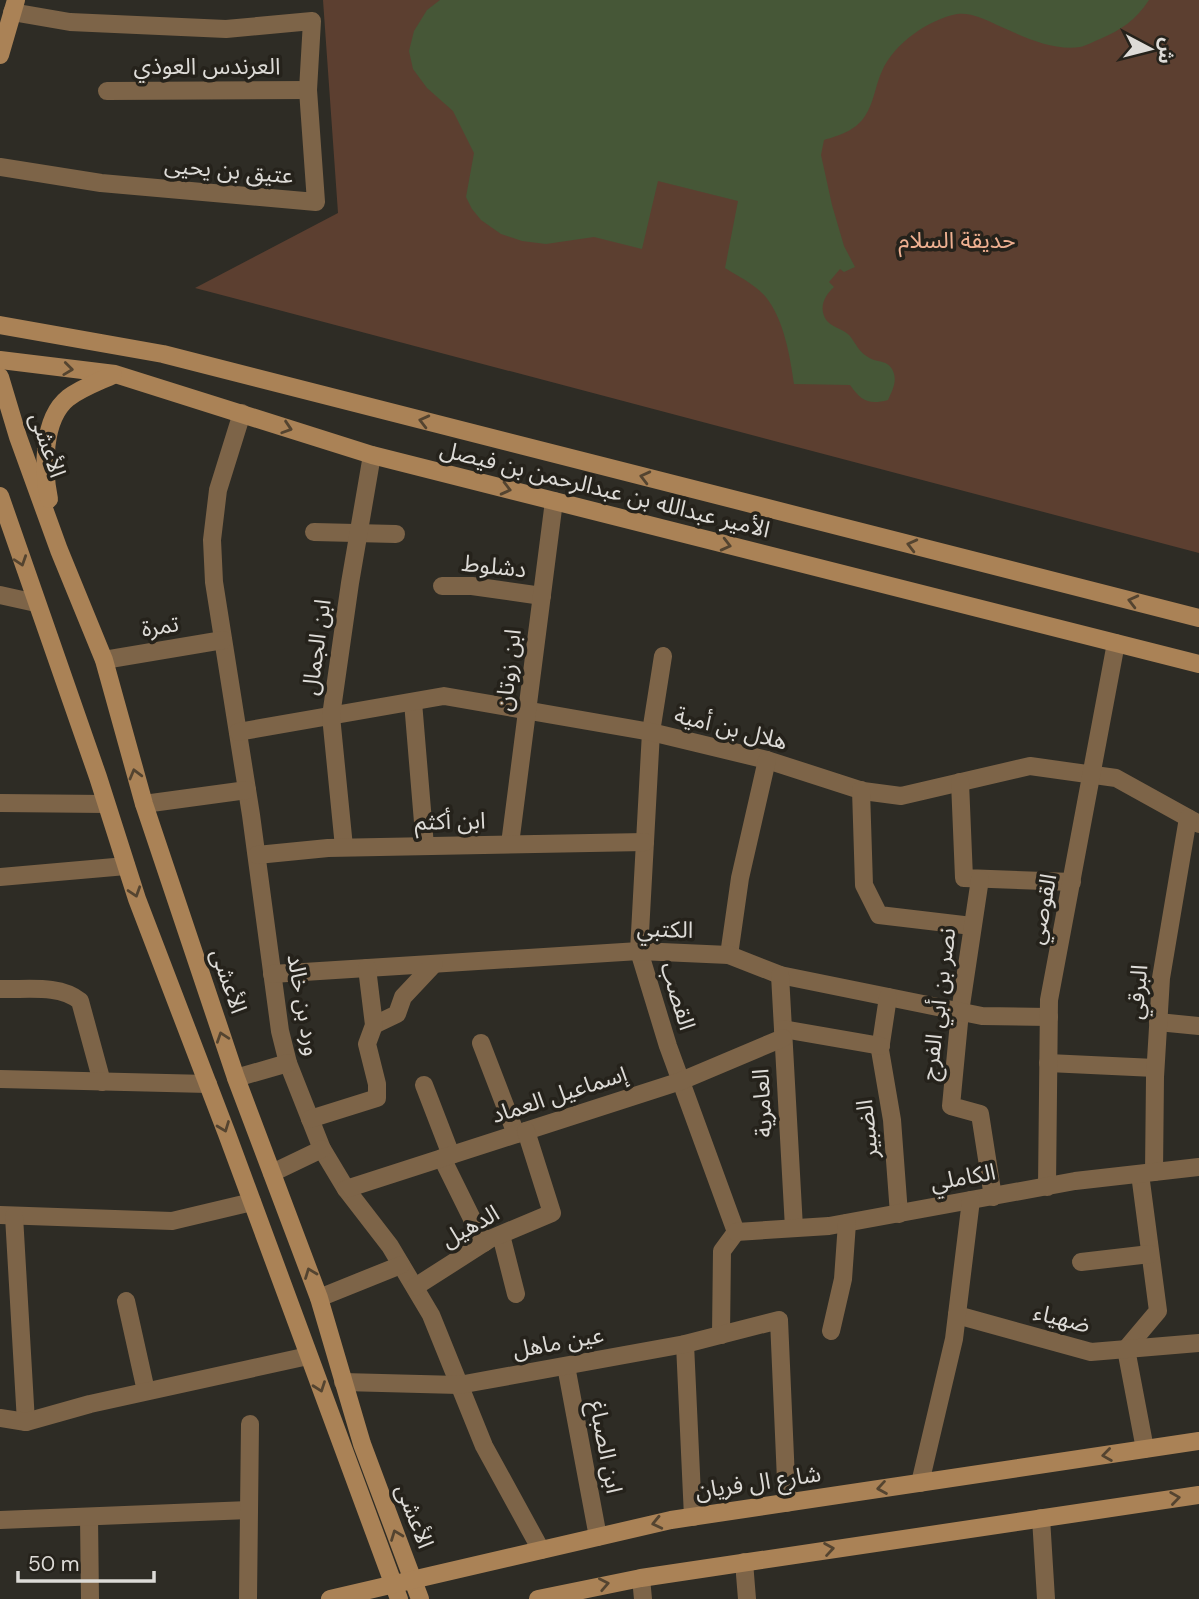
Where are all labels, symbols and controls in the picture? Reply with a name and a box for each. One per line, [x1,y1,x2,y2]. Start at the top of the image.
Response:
north arrow [1115,14,1185,84]
text: ش [1152,37,1180,65]
street label: العرندس العوذي [134,51,280,83]
street label: عتيق بن يحيى [163,149,295,191]
park label: حديقة السلام [898,225,1016,258]
one-way arrow [62,361,74,376]
street label: الأعشى [23,408,73,482]
one-way arrow [418,415,430,429]
one-way arrow [280,420,292,434]
street label: الأمير عبدالله بن عبدالرحمن بن فيصل [437,433,773,545]
one-way arrow [639,471,651,485]
one-way arrow [500,481,512,495]
one-way arrow [720,537,732,551]
one-way arrow [907,539,919,553]
street label: دشلوط [460,548,528,584]
one-way arrow [13,554,27,566]
one-way arrow [1127,595,1139,609]
street label: ابن الجمال [294,597,338,697]
street label: تمرة [139,608,181,644]
street label: ابن زوتان [488,627,528,713]
street label: هلال بن أمية [671,699,791,757]
one-way arrow [129,768,144,780]
street label: ابن أكثم [414,805,486,839]
street label: القوصي [1020,871,1066,947]
one-way arrow [126,885,141,897]
street label: الكتبي [636,913,694,947]
street label: نصر بن أبي الفرج [914,926,965,1082]
street label: الأعشى [204,944,254,1018]
street label: ورد بن خالد [280,952,328,1058]
street label: القصب [653,958,703,1034]
street label: البرقي [1120,963,1157,1021]
one-way arrow [216,1031,230,1043]
street label: إسماعيل العماد [487,1058,632,1131]
street label: العامرية [745,1068,779,1138]
street label: الضبير [849,1098,885,1161]
one-way arrow [216,1121,230,1133]
street label: الكاملي [928,1157,998,1200]
street label: الدهيل [435,1198,505,1254]
one-way arrow [304,1267,318,1279]
street label: ضهياء [1031,1297,1093,1339]
street label: عين ماهل [510,1319,606,1365]
one-way arrow [311,1380,325,1392]
street label: ابن الصباغ [580,1398,630,1496]
one-way arrow [1101,1447,1113,1462]
street label: شارع ال فريان [693,1458,823,1508]
street label: الأعشى [389,1479,441,1553]
one-way arrow [876,1481,888,1496]
one-way arrow [1169,1491,1181,1506]
one-way arrow [651,1515,663,1529]
one-way arrow [391,1530,405,1542]
scale bar [18,1540,154,1584]
one-way arrow [823,1542,835,1557]
text: 50 m [28,1550,79,1578]
one-way arrow [598,1577,610,1592]

